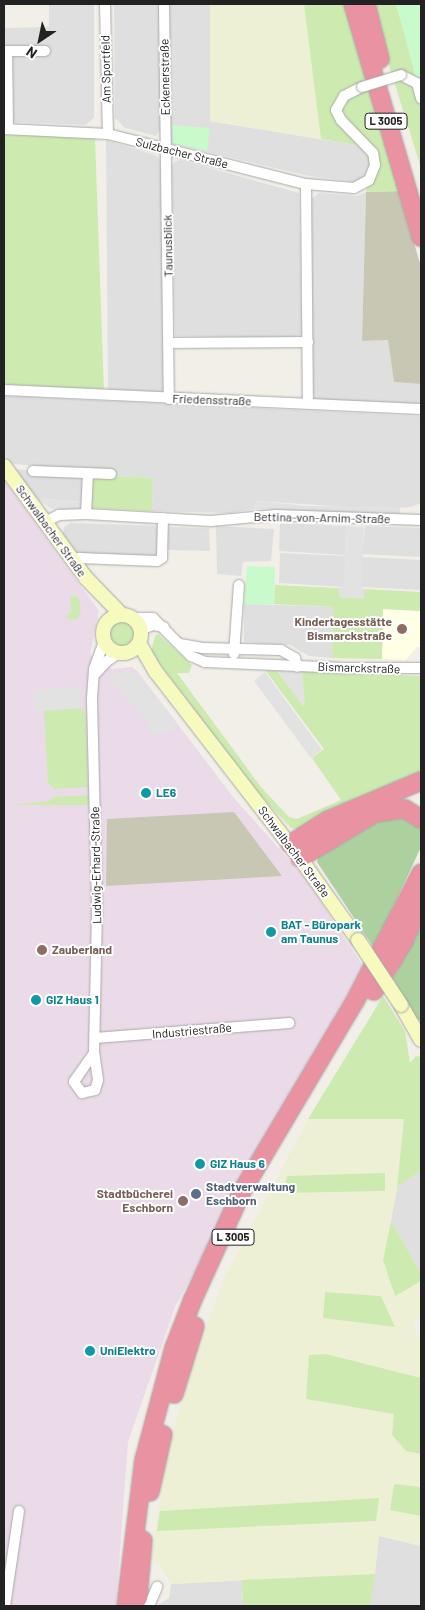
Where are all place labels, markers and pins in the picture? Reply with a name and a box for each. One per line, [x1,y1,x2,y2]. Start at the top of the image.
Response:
place label: Kindertagesstätte Bismarckstraße [294,615,392,643]
marker: Kindertagesstätte Bismarckstraße [396,623,408,635]
place label: LE6 [156,786,176,800]
marker: LE6 [140,787,152,799]
place label: BAT - Büropark am Taunus [281,918,361,946]
marker: BAT - Büropark am Taunus [265,926,277,938]
place label: Zauberland [52,943,112,957]
marker: Zauberland [36,944,48,956]
place label: GIZ Haus 1 [46,993,99,1007]
marker: GIZ Haus 1 [30,994,42,1006]
place label: GIZ Haus 6 [210,1157,265,1171]
marker: GIZ Haus 6 [194,1158,206,1170]
place label: Stadtverwaltung Eschborn [206,1180,295,1208]
place label: Stadtbücherei Eschborn [97,1187,173,1215]
marker: Stadtverwaltung Eschborn [190,1188,202,1200]
marker: Stadtbücherei Eschborn [177,1195,189,1207]
place label: UniElektro [100,1344,156,1358]
marker: UniElektro [84,1345,96,1357]

